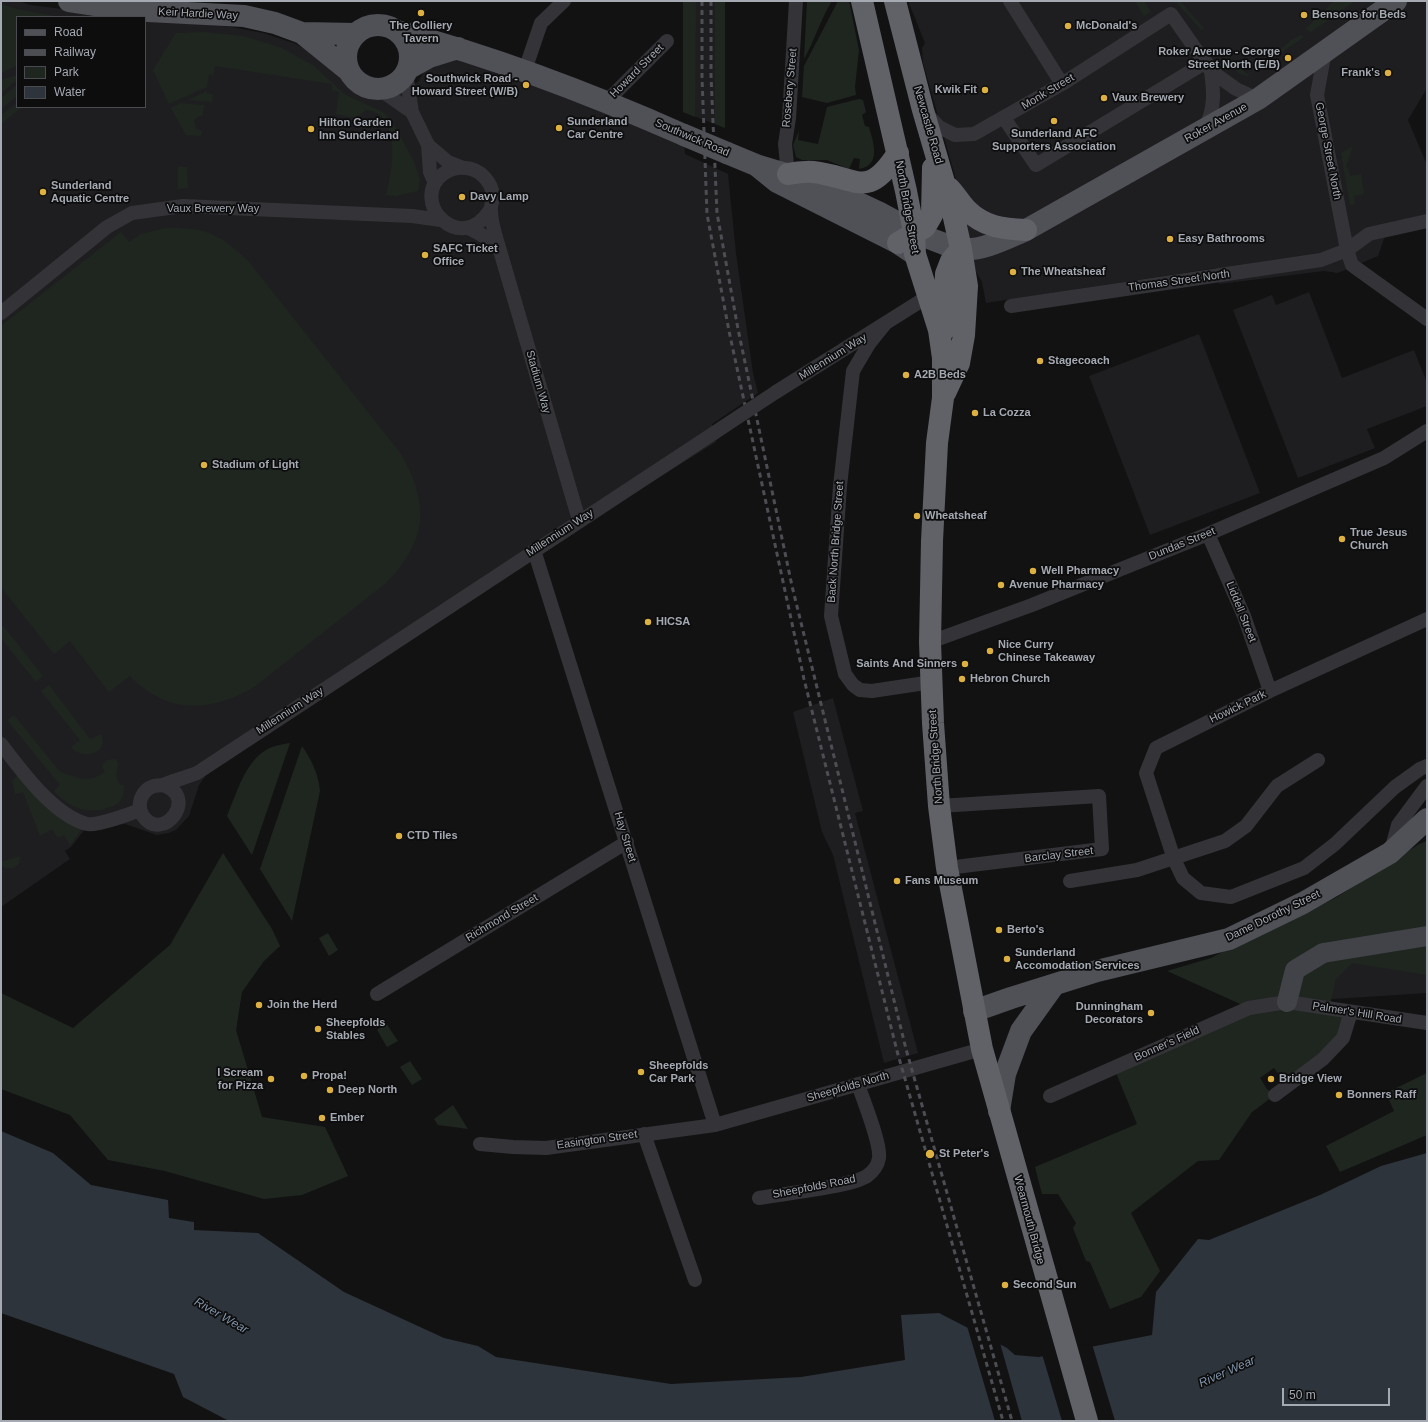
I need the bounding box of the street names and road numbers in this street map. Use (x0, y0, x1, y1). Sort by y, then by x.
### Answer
street label: Keir Hardie Way (158, 5, 238, 23)
street label: Howard Street (607, 41, 667, 101)
street label: Rosebery Street (780, 48, 800, 128)
street label: Monk Street (1019, 71, 1077, 113)
street label: Newcastle Road (911, 85, 945, 165)
street label: Roker Avenue (1182, 100, 1250, 146)
street label: George Street North (1312, 101, 1344, 201)
street label: Southwick Road (653, 116, 731, 160)
street label: North Bridge Street (892, 159, 922, 255)
street label: Vaux Brewery Way (167, 202, 259, 216)
street label: Thomas Street North (1128, 267, 1230, 295)
street label: Millennium Way (797, 331, 869, 383)
street label: Stadium Way (523, 349, 553, 415)
street label: Back North Bridge Street (825, 481, 847, 603)
street label: Millennium Way (524, 506, 596, 560)
street label: Dundas Street (1147, 525, 1217, 563)
street label: Liddell Street (1223, 580, 1259, 644)
street label: Millennium Way (254, 684, 326, 738)
street label: Howick Park (1208, 688, 1268, 726)
street label: North Bridge Street (926, 710, 946, 804)
street label: Hay Street (611, 810, 639, 864)
street label: Barclay Street (1024, 844, 1094, 866)
street label: Dame Dorothy Street (1224, 887, 1322, 945)
street label: Richmond Street (463, 891, 541, 945)
street label: Palmer's Hill Road (1311, 999, 1403, 1027)
street label: Bonner's Field (1132, 1024, 1202, 1064)
street label: Sheepfolds North (805, 1069, 891, 1105)
street label: Easington Street (556, 1128, 638, 1152)
street label: Sheepfolds Road (771, 1172, 857, 1202)
street label: Wearmouth Bridge (1011, 1174, 1047, 1266)

